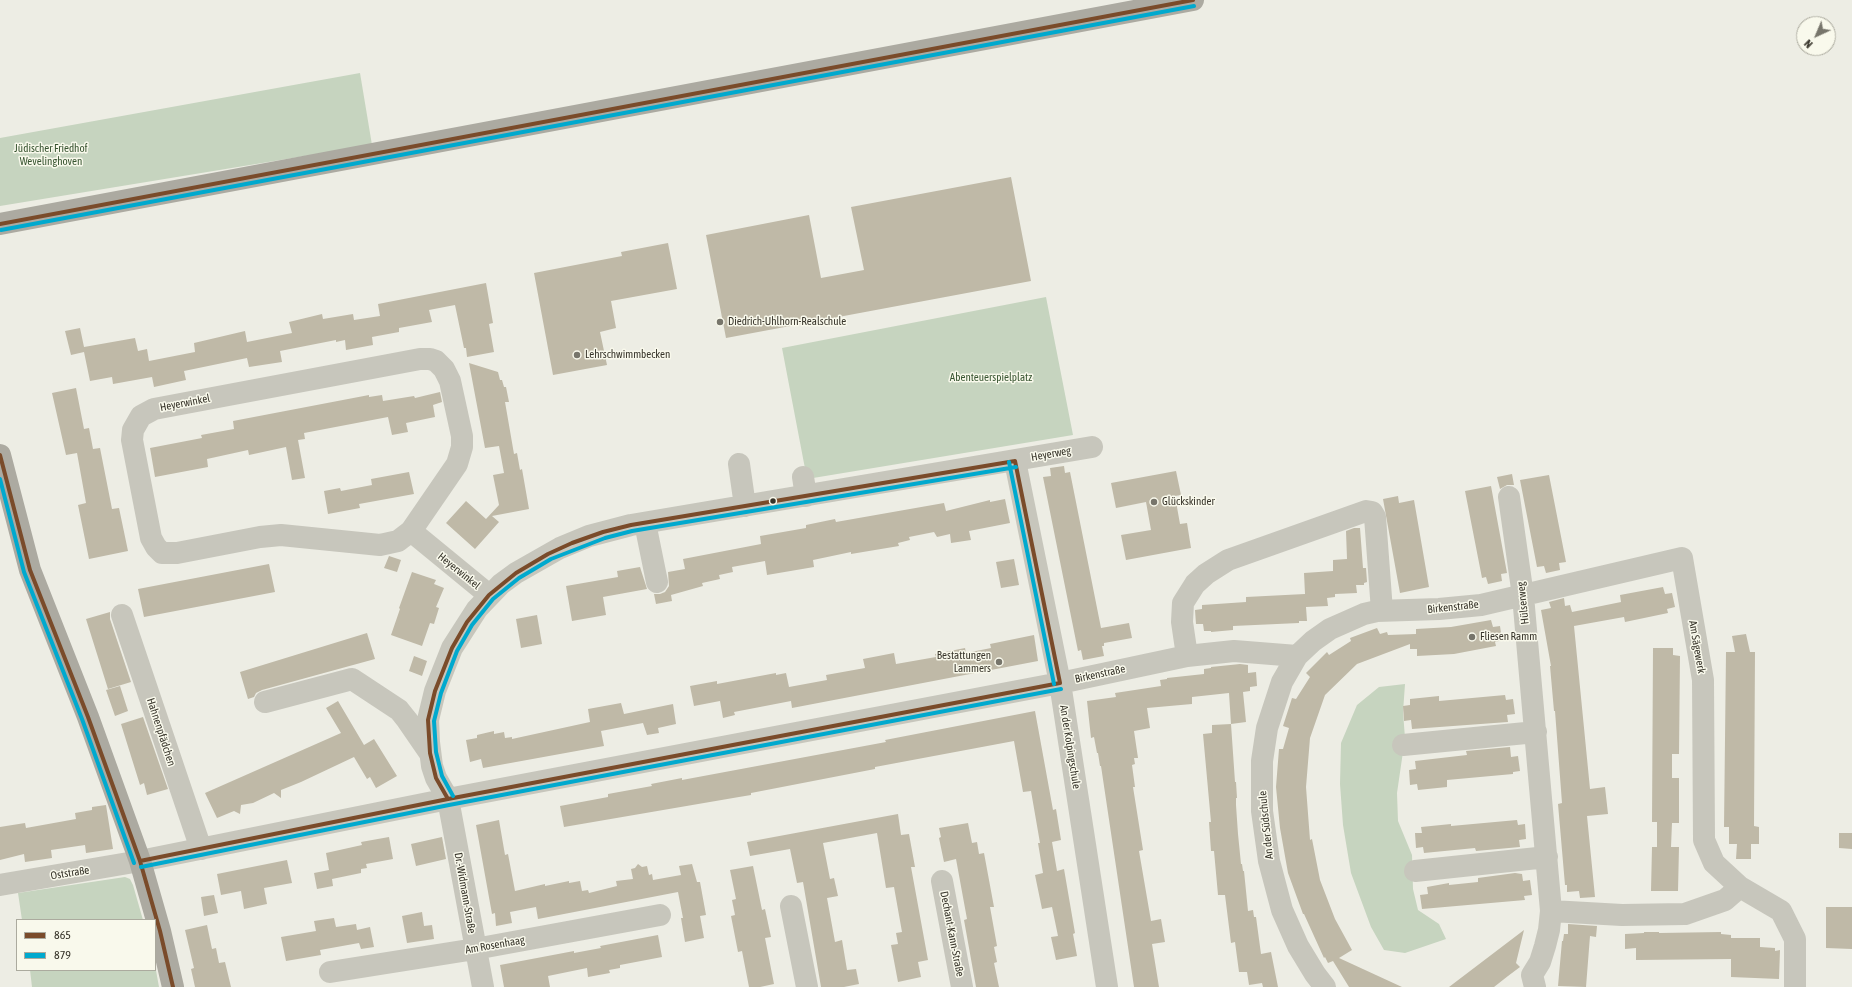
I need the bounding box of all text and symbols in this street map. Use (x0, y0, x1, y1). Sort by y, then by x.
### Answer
north arrow (1796, 16, 1836, 56)
text: N (1802, 37, 1815, 50)
park label: Jüdischer Friedhof Wevelinghoven (14, 142, 88, 168)
place label: Diedrich-Uhlhorn-Realschule (728, 315, 846, 329)
marker: Diedrich-Uhlhorn-Realschule (715, 317, 725, 327)
place label: Lehrschwimmbecken (585, 348, 670, 362)
marker: Lehrschwimmbecken (572, 350, 582, 360)
park label: Abenteuerspielplatz (950, 371, 1032, 385)
street label: Heyerwinkel (159, 392, 211, 414)
street label: Heyerweg (1030, 444, 1072, 464)
place label: Glückskinder (1162, 495, 1215, 509)
unlabelled marker (768, 496, 778, 506)
marker: Glückskinder (1149, 497, 1159, 507)
street label: Heyerwinkel (435, 550, 483, 592)
street label: Hülserweg (1514, 581, 1532, 625)
street label: Birkenstraße (1427, 598, 1479, 616)
street label: Am Sägewerk (1686, 620, 1708, 674)
place label: Fliesen Ramm (1480, 630, 1537, 644)
marker: Fliesen Ramm (1467, 632, 1477, 642)
place label: Bestattungen Lammers (937, 649, 991, 675)
marker: Bestattungen Lammers (994, 657, 1004, 667)
street label: Birkenstraße (1074, 662, 1126, 686)
street label: Hahnenpfädchen (144, 696, 178, 768)
street label: An der Kolpingschule (1057, 704, 1083, 790)
street label: An der Südschule (1256, 790, 1276, 860)
street label: Dr.-Widmann-Straße (451, 852, 479, 934)
street label: Oststraße (50, 863, 90, 883)
street label: Dechant-Kann-Straße (937, 890, 967, 978)
legend (16, 919, 156, 971)
text: 865 (54, 928, 71, 942)
street label: Am Rosenhaag (464, 933, 526, 957)
text: 879 (54, 948, 71, 962)

